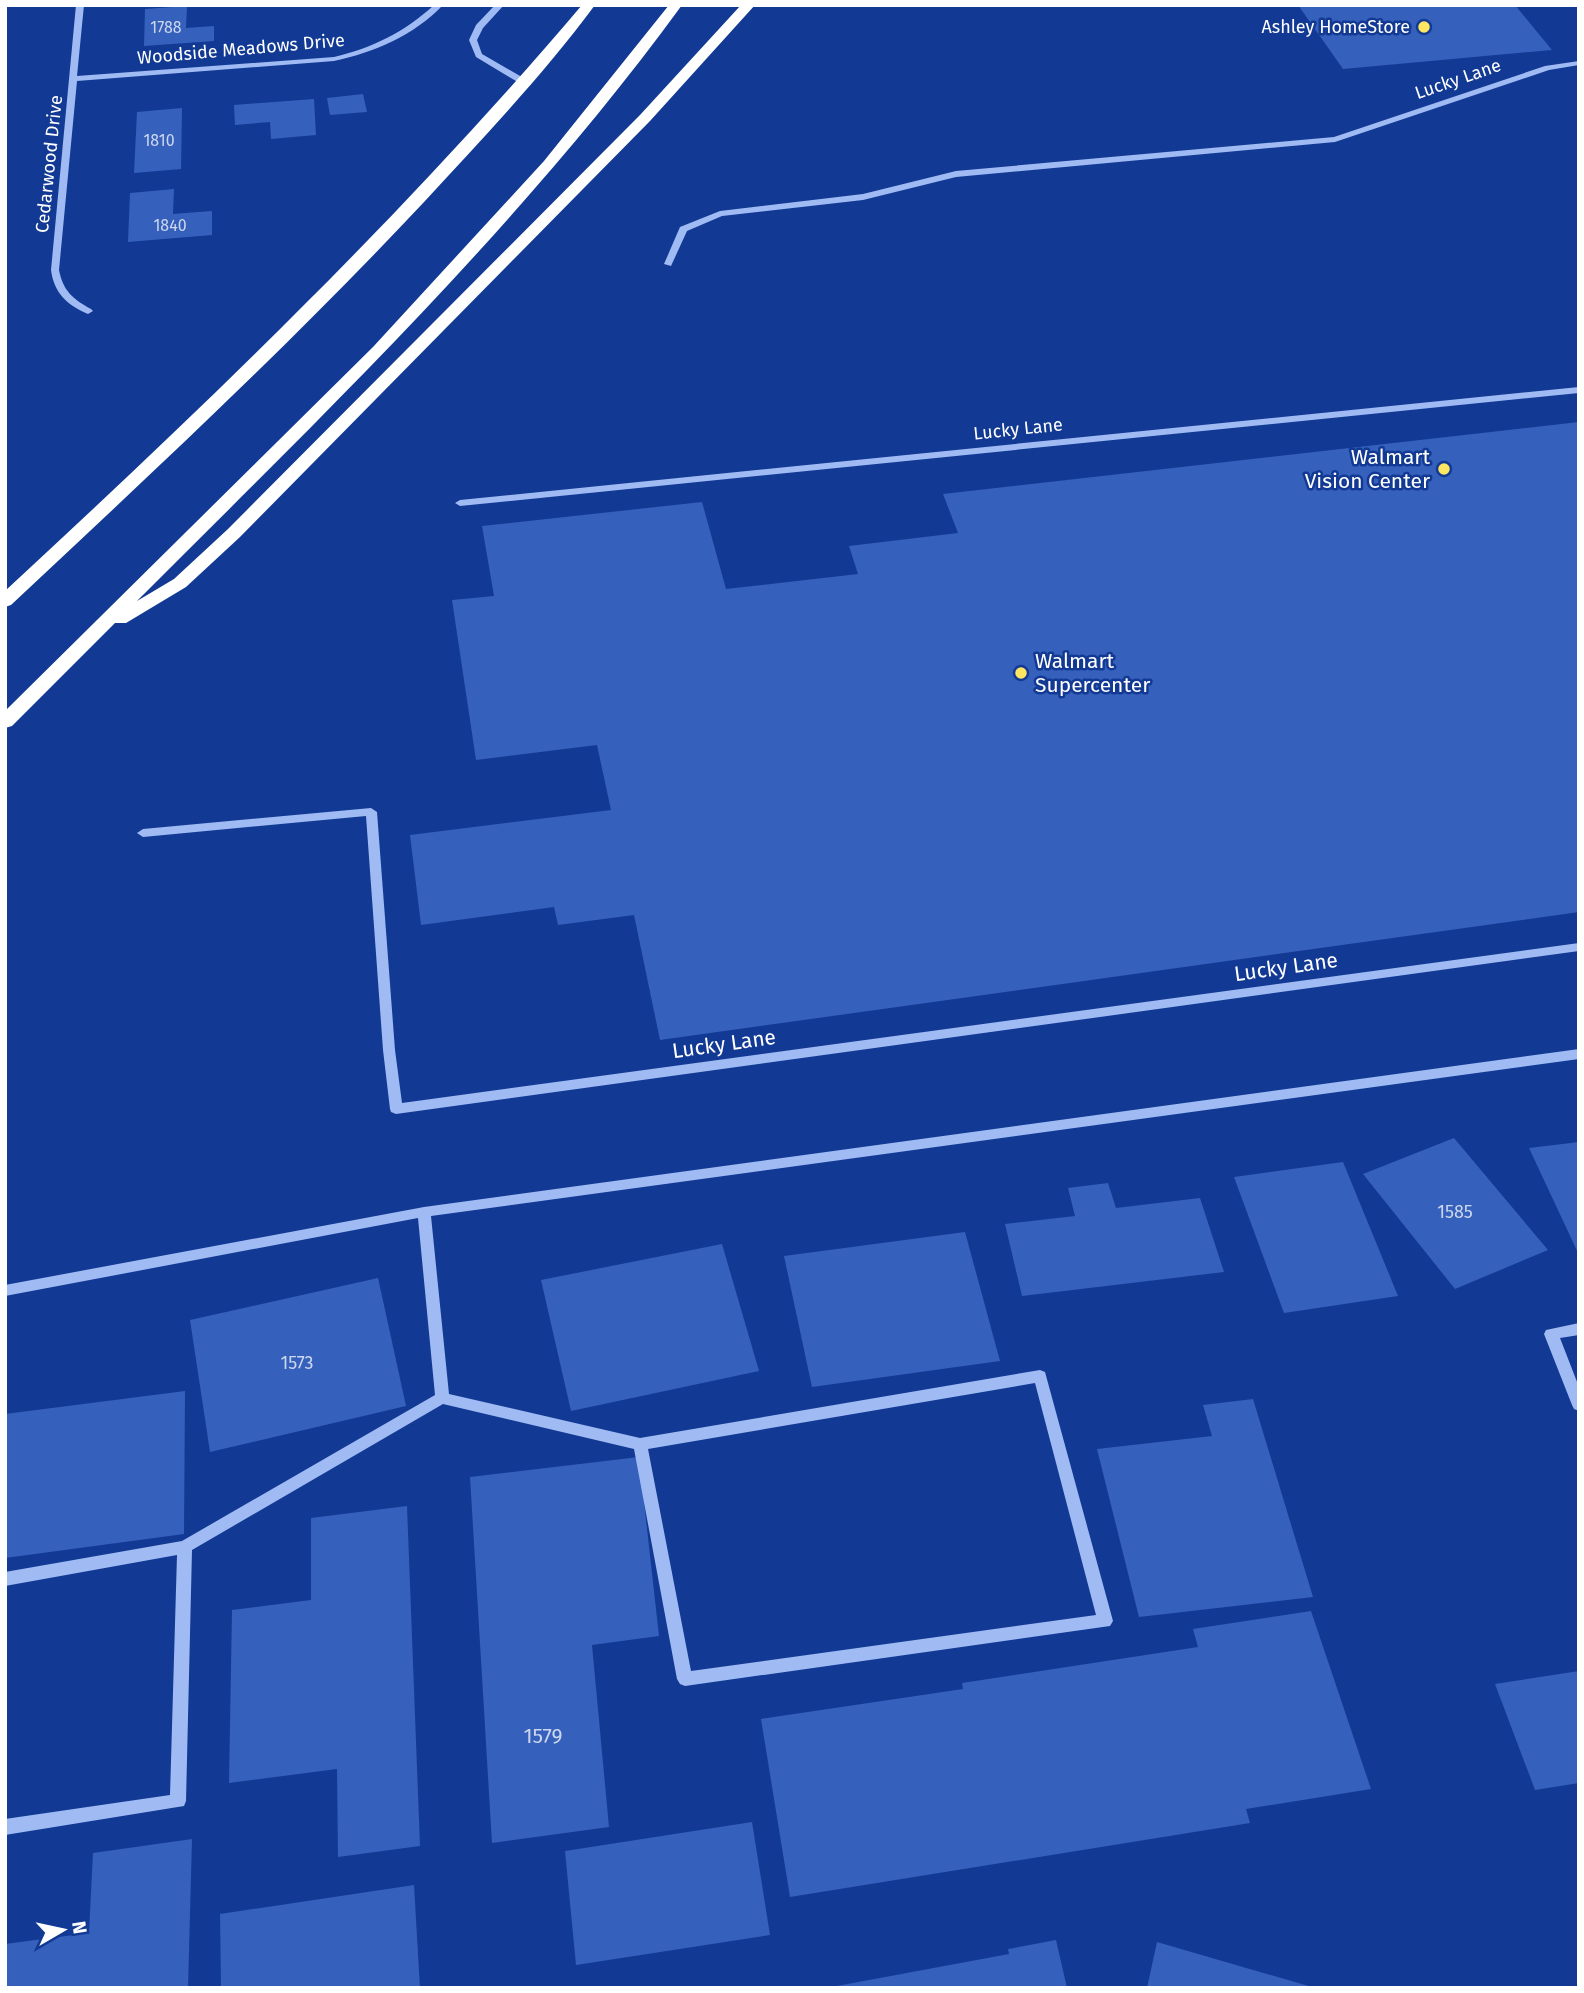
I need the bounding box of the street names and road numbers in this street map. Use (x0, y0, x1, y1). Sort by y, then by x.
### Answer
street label: Woodside Meadows Drive (136, 29, 346, 69)
street label: Lucky Lane (1412, 54, 1504, 104)
street label: Cedarwood Drive (31, 94, 67, 234)
street label: Lucky Lane (972, 413, 1064, 445)
street label: Lucky Lane (1232, 947, 1340, 987)
street label: Lucky Lane (670, 1024, 778, 1064)

